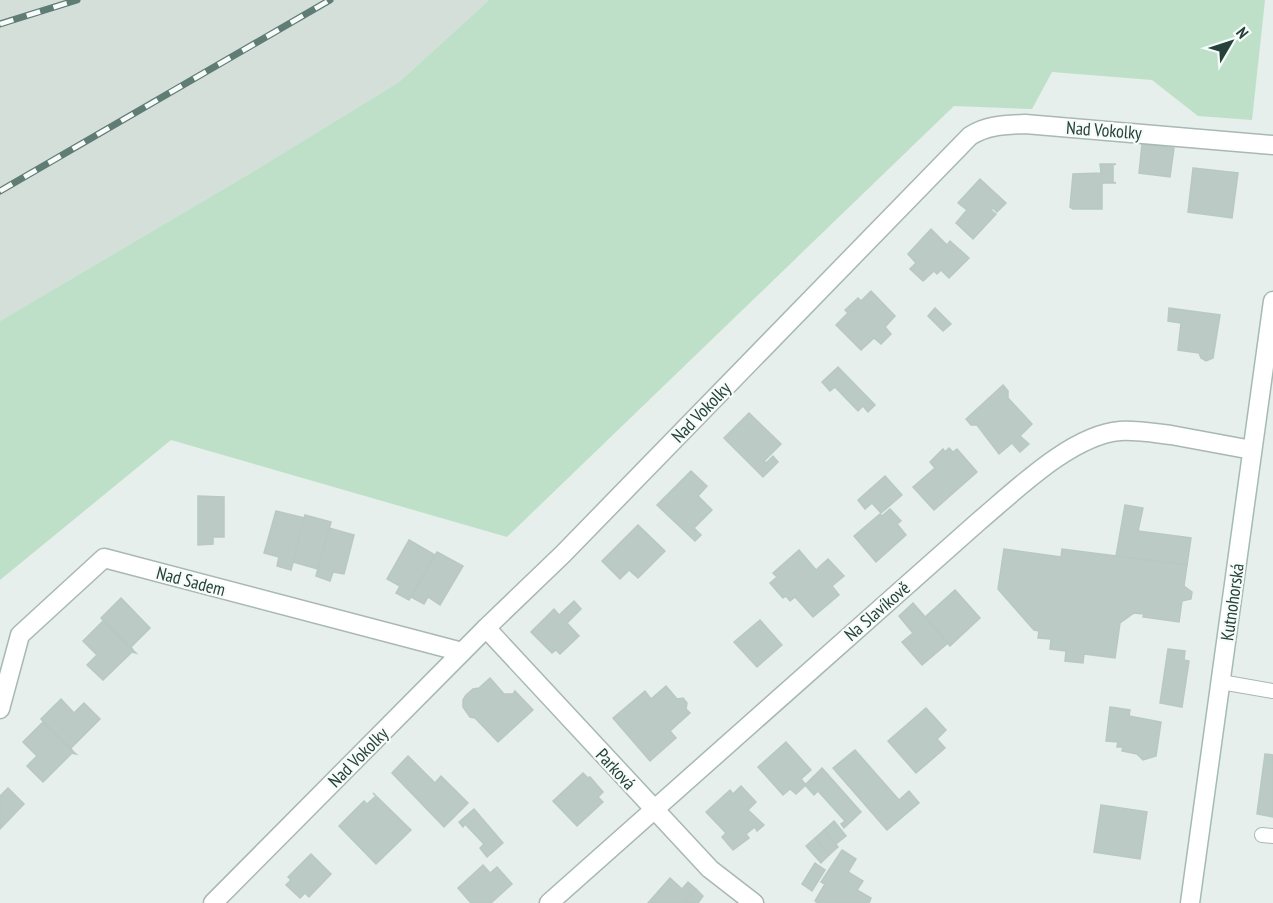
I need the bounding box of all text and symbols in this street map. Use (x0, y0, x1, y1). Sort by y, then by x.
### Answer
north arrow (1201, 12, 1261, 72)
text: N (1232, 23, 1253, 42)
street label: Nad Vokolky (1065, 116, 1143, 144)
street label: Nad Vokolky (666, 377, 736, 447)
street label: Nad Sadem (154, 561, 228, 601)
street label: Kutnohorská (1215, 562, 1249, 642)
street label: Na Slavíkově (839, 576, 915, 646)
street label: Nad Vokolky (323, 722, 393, 792)
street label: Parková (591, 743, 641, 795)

